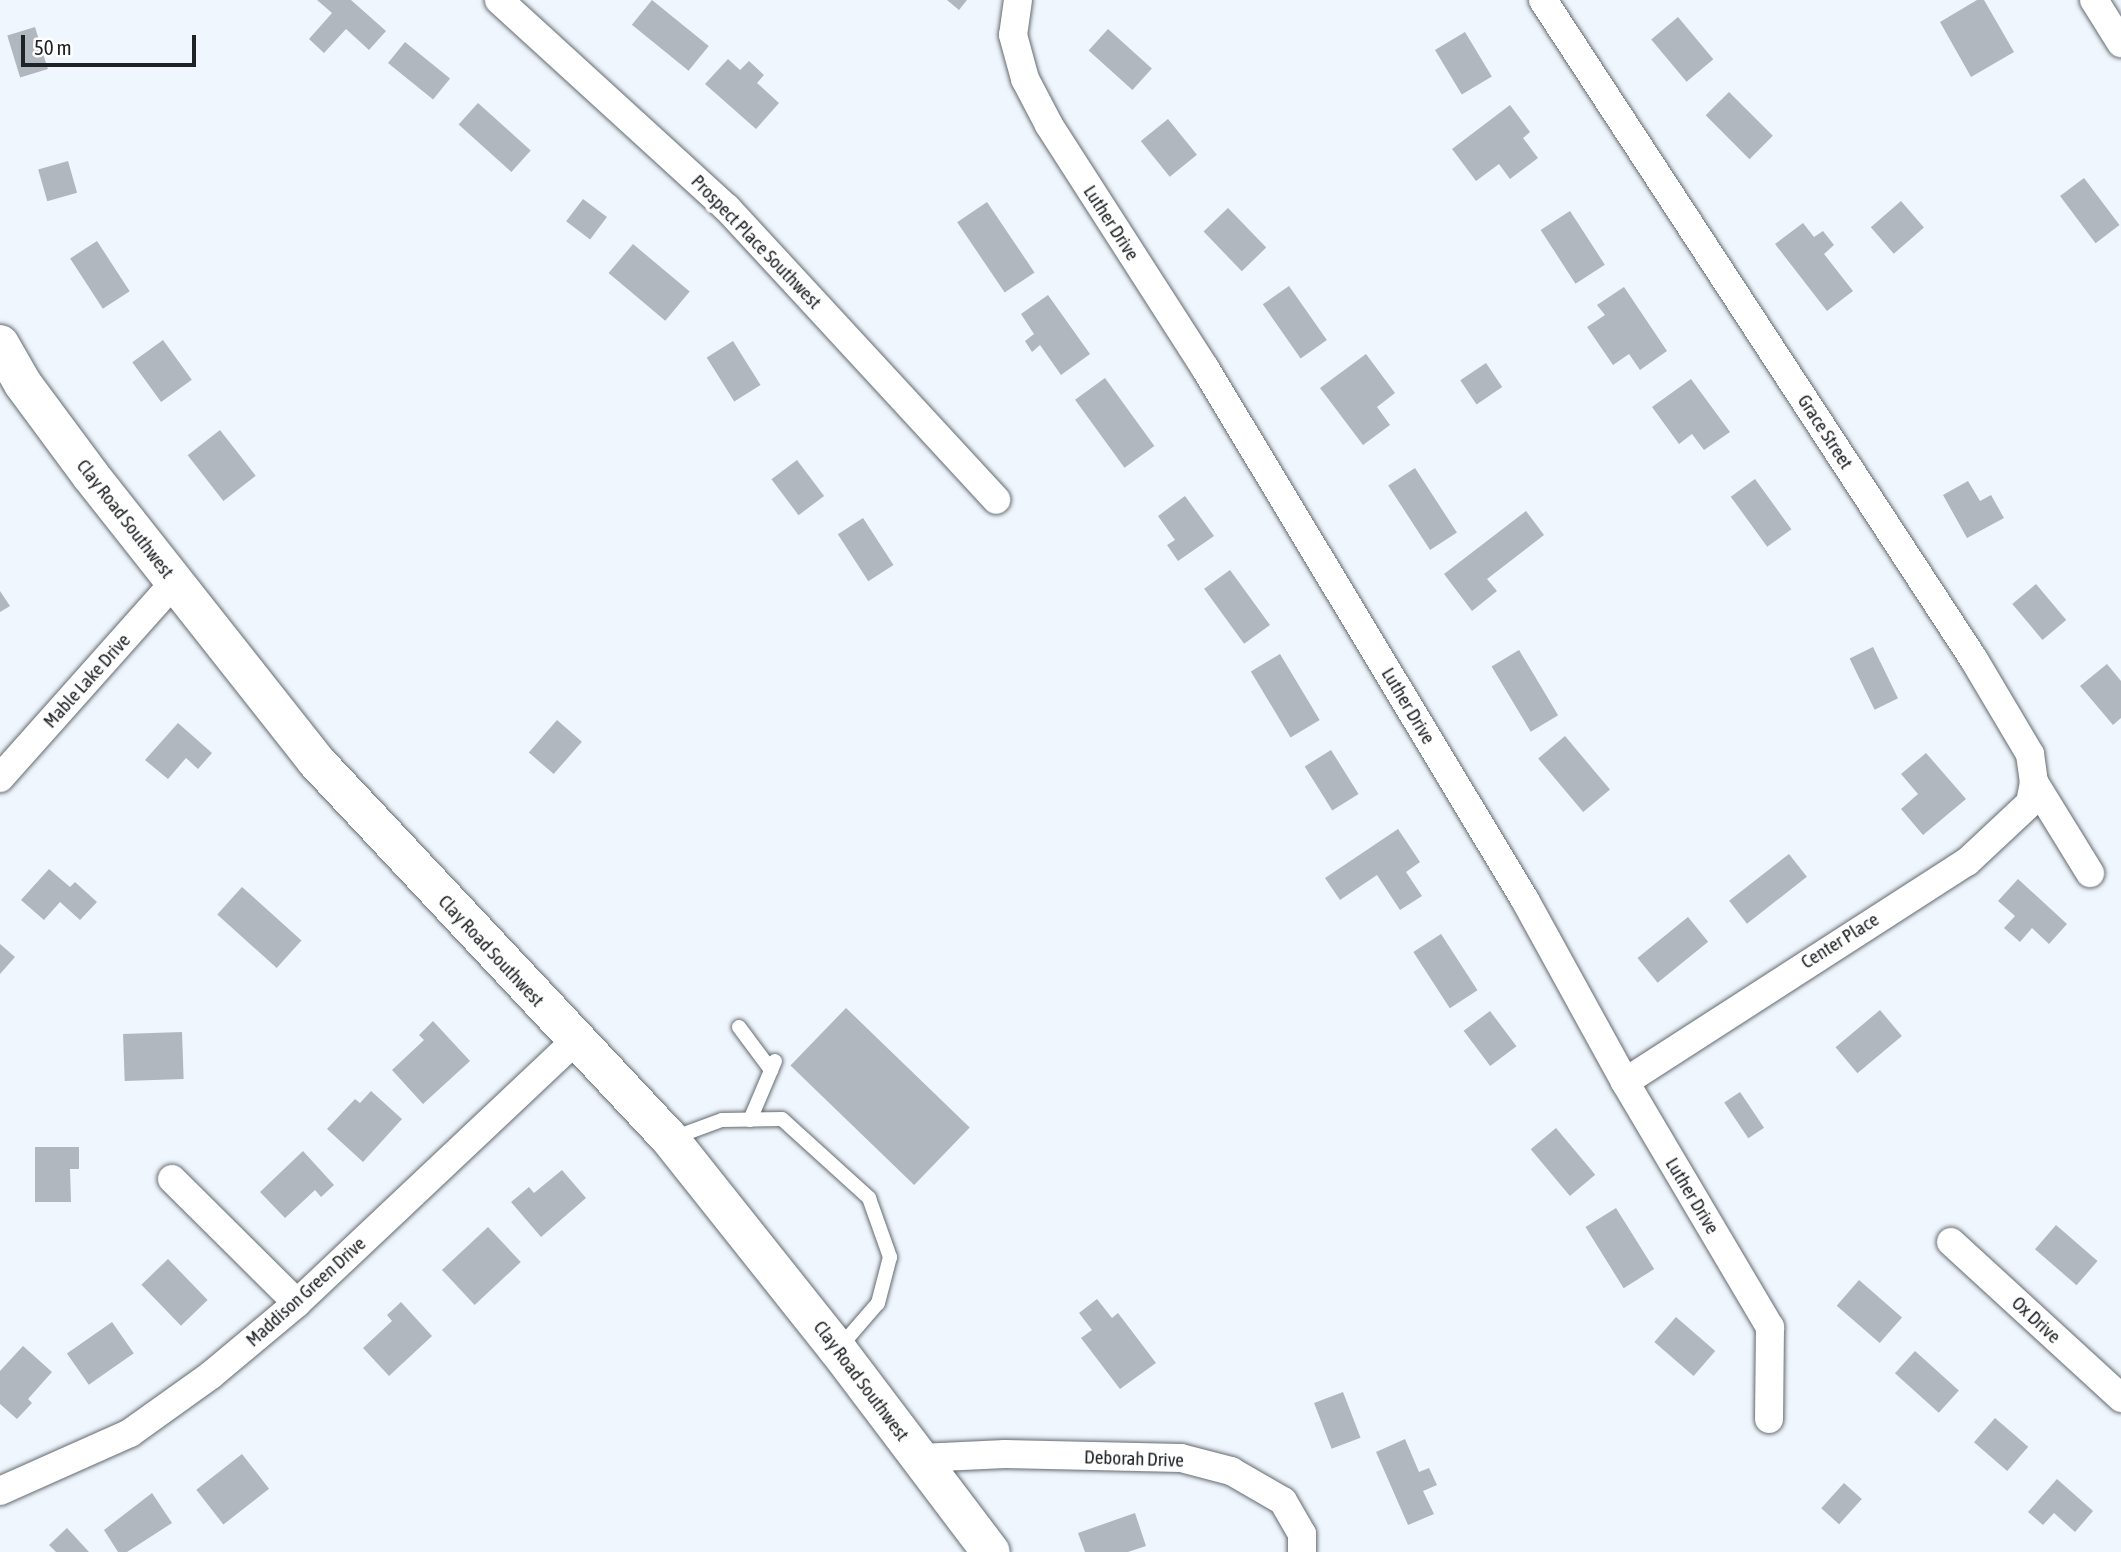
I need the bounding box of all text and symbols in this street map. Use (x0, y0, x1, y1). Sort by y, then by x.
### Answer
scale bar (24, 21, 200, 65)
text: 50 m (34, 35, 72, 59)
street label: Prospect Place Southwest (686, 170, 826, 314)
street label: Luther Drive (1078, 181, 1144, 265)
street label: Grace Street (1793, 391, 1857, 473)
street label: Clay Road Southwest (72, 455, 178, 583)
street label: Mable Lake Drive (39, 629, 135, 733)
street label: Luther Drive (1376, 664, 1440, 748)
street label: Clay Road Southwest (433, 890, 549, 1012)
street label: Center Place (1797, 908, 1883, 974)
street label: Luther Drive (1660, 1154, 1724, 1238)
street label: Maddison Green Drive (242, 1232, 370, 1352)
street label: Ox Drive (2007, 1292, 2065, 1348)
street label: Clay Road Southwest (808, 1316, 914, 1446)
street label: Deborah Drive (1084, 1446, 1184, 1472)

